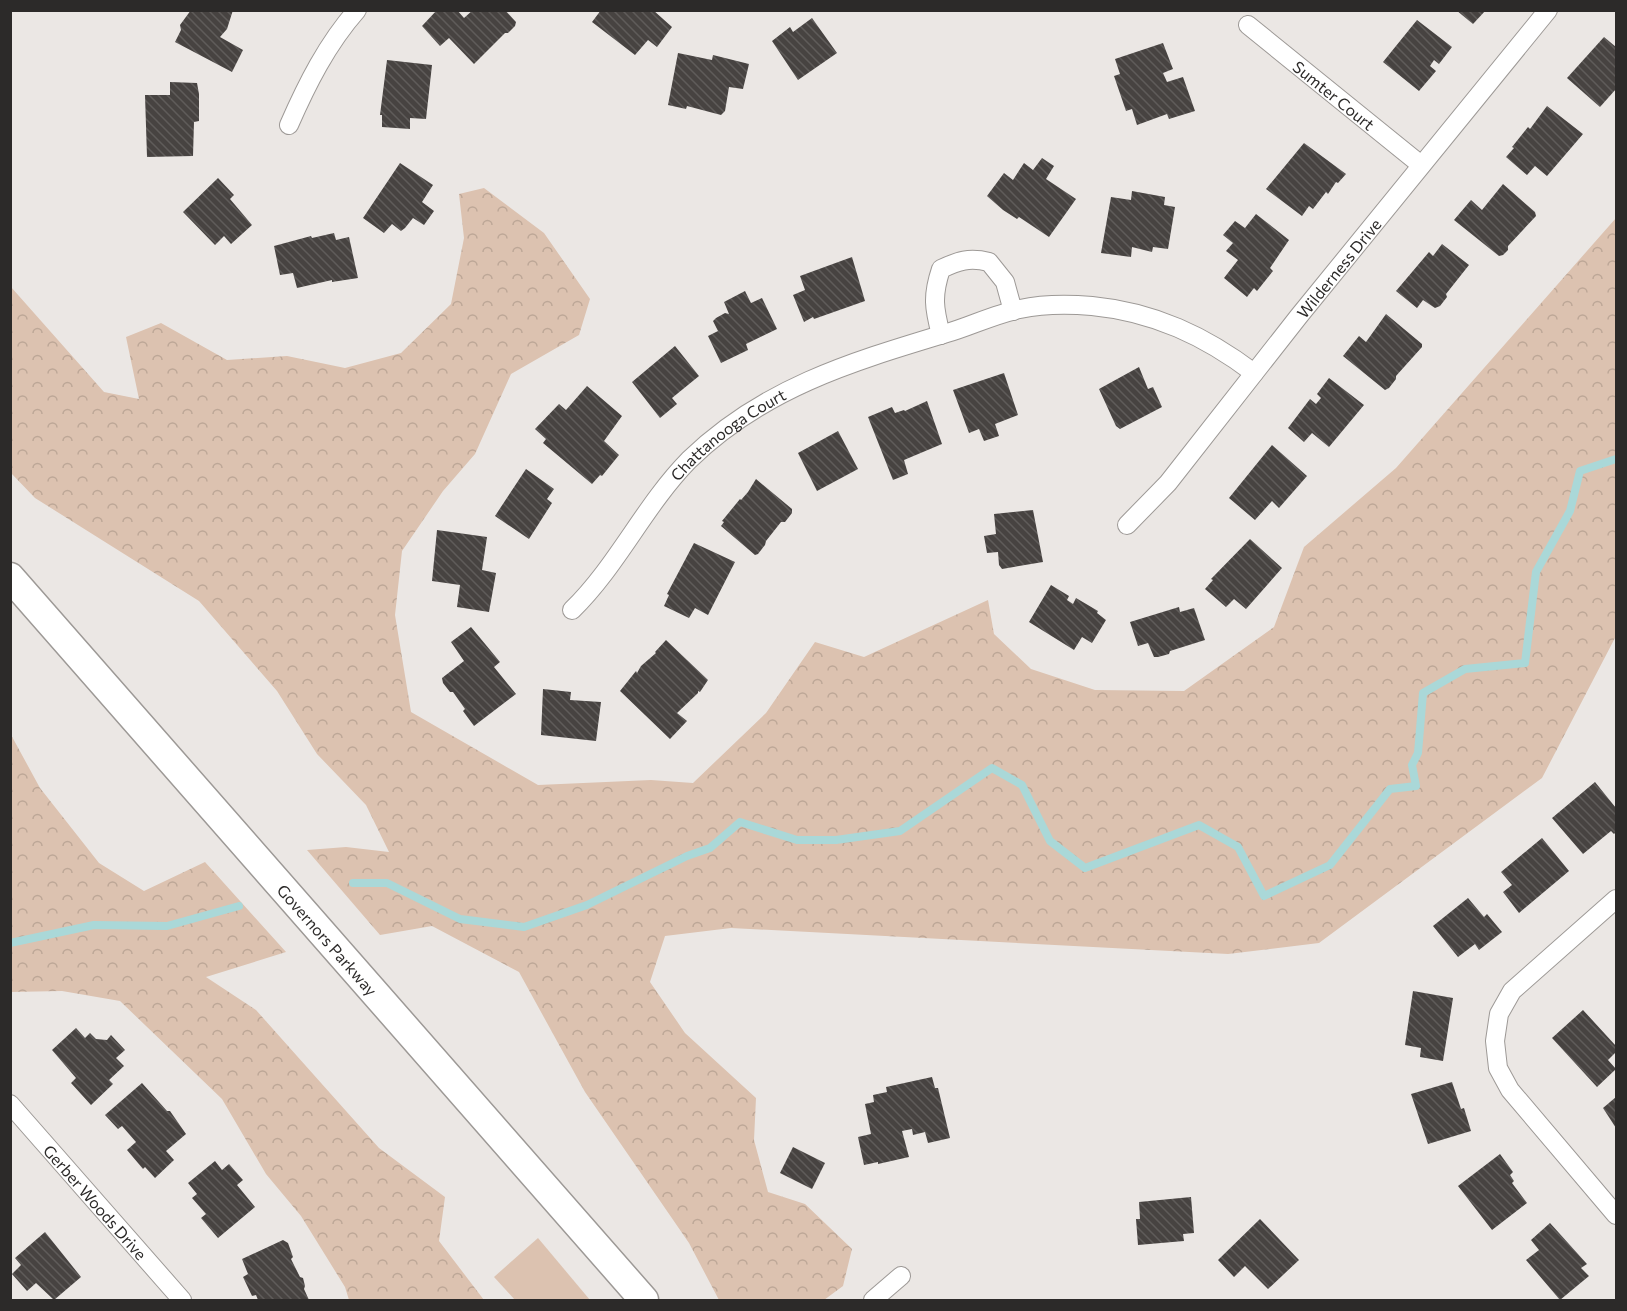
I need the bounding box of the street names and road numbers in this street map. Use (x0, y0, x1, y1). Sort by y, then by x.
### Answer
street label: Sumter Court (1290, 56, 1379, 134)
street label: Wilderness Drive (1292, 214, 1384, 321)
street label: Chattanooga Court (666, 384, 789, 484)
street label: Governors Parkway (274, 880, 382, 999)
street label: Gerber Woods Drive (40, 1140, 151, 1263)

